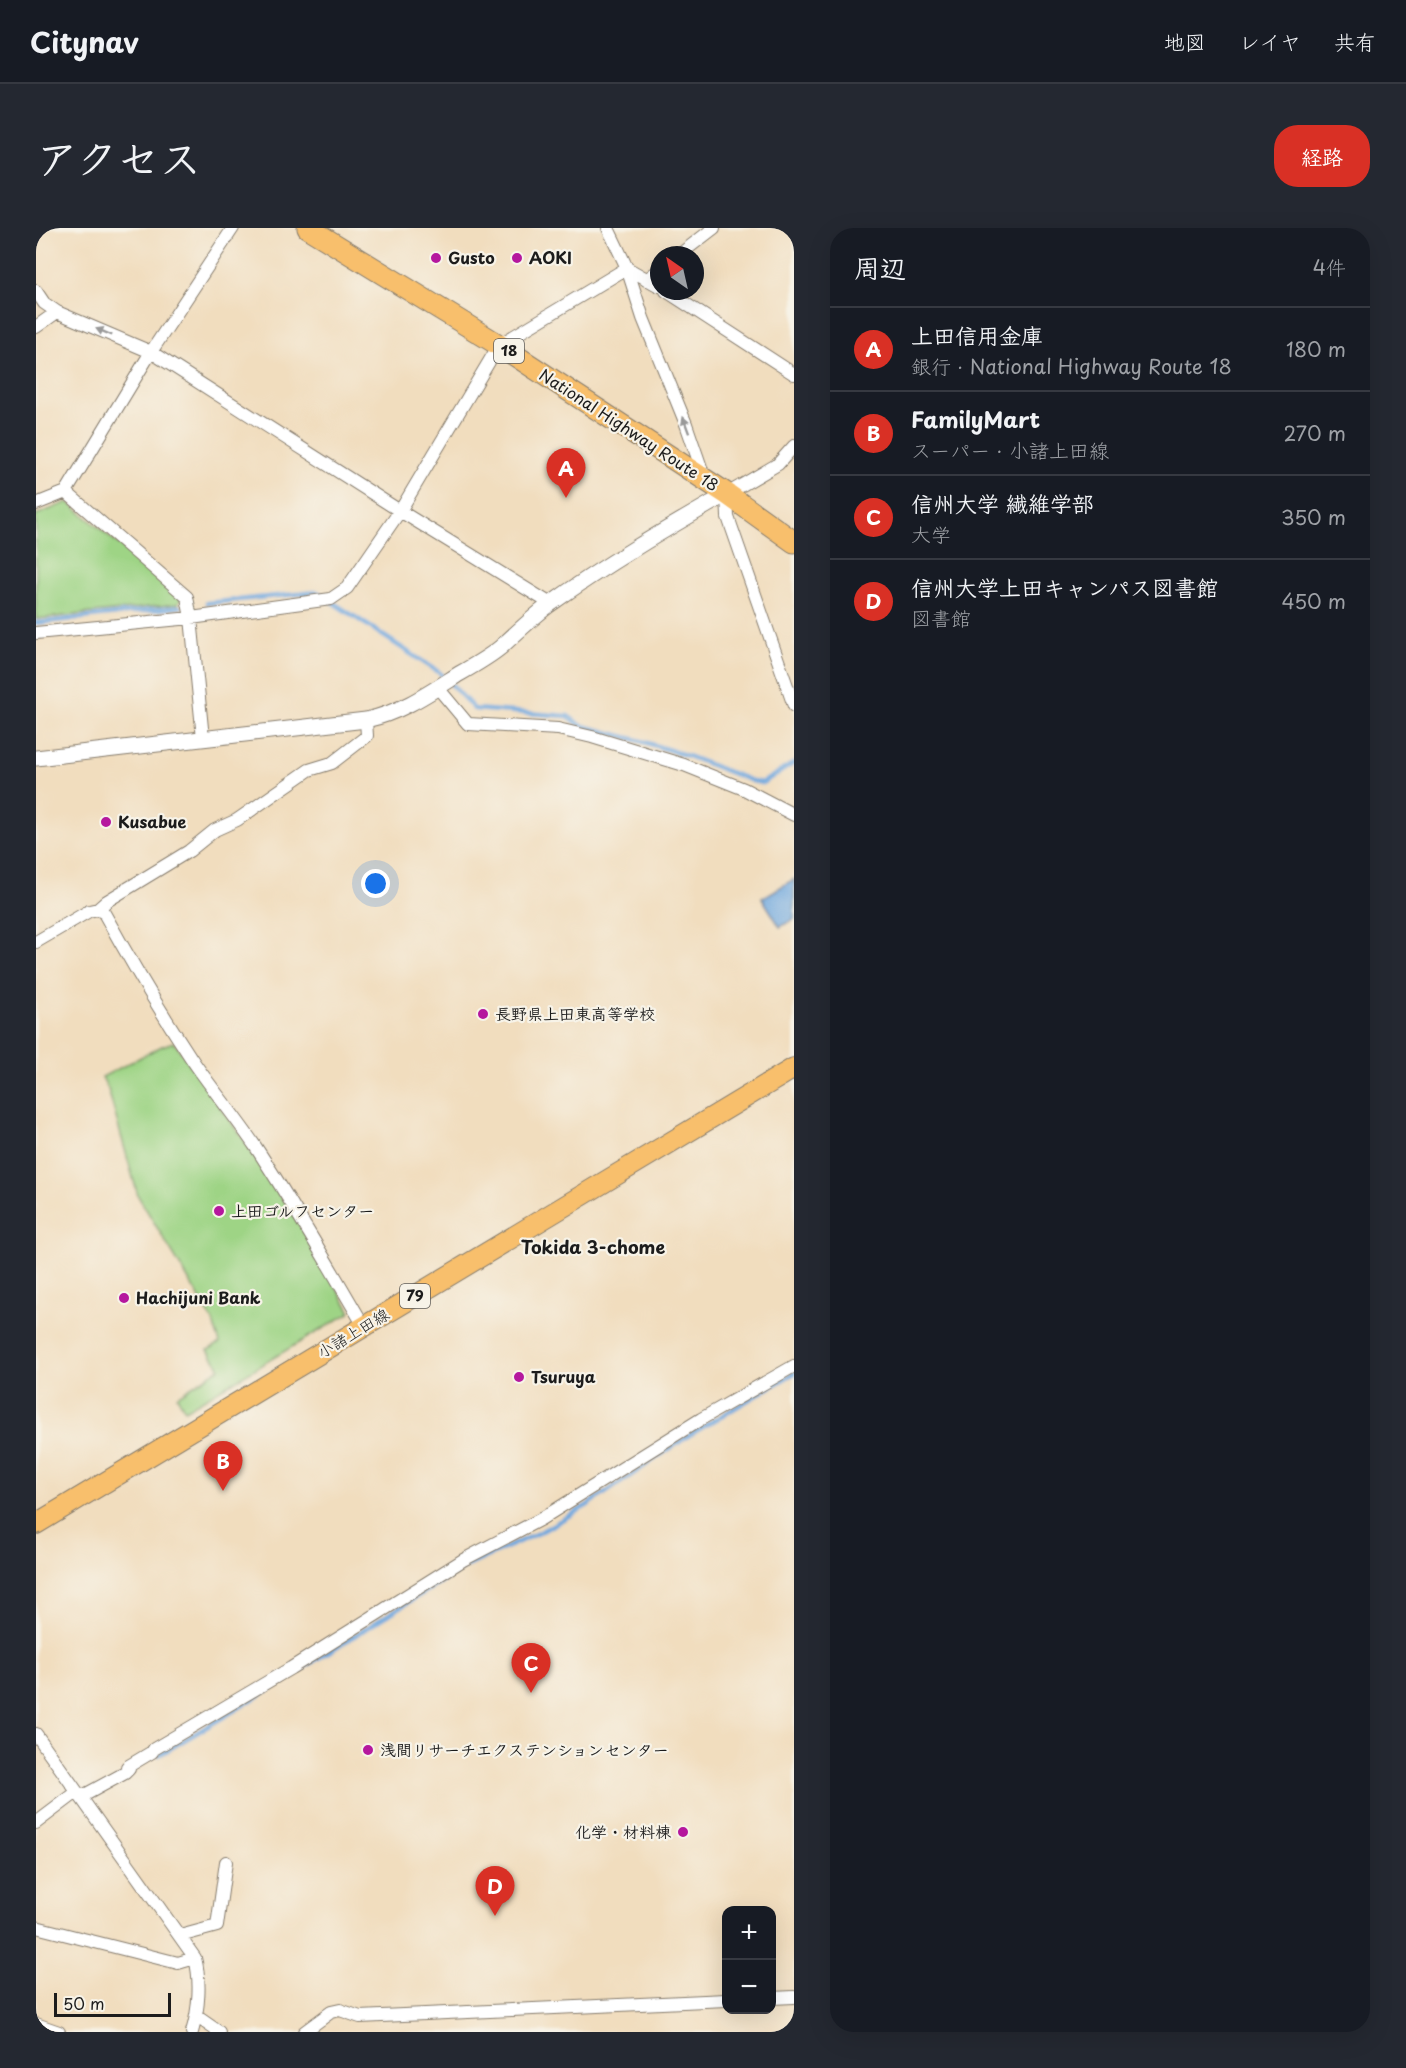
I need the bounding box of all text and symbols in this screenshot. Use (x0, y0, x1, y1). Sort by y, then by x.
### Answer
text: Citynav (30, 20, 139, 63)
text: 地図 (1164, 25, 1206, 57)
text: レイヤ (1239, 25, 1301, 57)
text: 共有 (1334, 25, 1376, 57)
text: アクセス (36, 125, 201, 188)
button: 経路 (1274, 125, 1370, 187)
place label: Gusto (448, 245, 495, 269)
place label: AOKI (529, 245, 572, 269)
north arrow (650, 246, 704, 300)
text: 周辺 (854, 248, 906, 287)
marker: Gusto (429, 251, 443, 265)
marker: AOKI (510, 251, 524, 265)
text: 4件 (1313, 252, 1346, 282)
text: 上田信用金庫 (911, 318, 1043, 351)
one-way arrow (95, 327, 113, 337)
text: A (866, 334, 881, 364)
text: 180 m (1286, 334, 1346, 364)
road number: 18 (494, 339, 524, 363)
text: 銀行 · National Highway Route 18 (911, 351, 1232, 381)
street label: National Highway Route 18 (535, 362, 724, 496)
text: FamilyMart (911, 402, 1040, 435)
one-way arrow (681, 416, 690, 434)
text: B (867, 418, 880, 448)
text: 270 m (1283, 418, 1346, 448)
text: スーパー · 小諸上田線 (911, 435, 1109, 465)
pin: A (546, 448, 586, 498)
text: 信州大学 繊維学部 (911, 486, 1094, 519)
text: C (866, 502, 881, 532)
text: 350 m (1281, 502, 1346, 532)
text: 大学 (911, 519, 951, 549)
text: 信州大学上田キャンパス図書館 (911, 570, 1218, 603)
text: D (866, 586, 881, 616)
text: 450 m (1281, 586, 1346, 616)
text: 図書館 (911, 603, 971, 633)
place label: Kusabue (118, 809, 187, 833)
marker: Kusabue (99, 815, 113, 829)
your location (361, 869, 390, 898)
place label: 長野県上田東高等学校 (495, 1001, 655, 1025)
marker: 長野県上田東高等学校 (476, 1007, 490, 1021)
place label: 上田ゴルフセンター (231, 1198, 374, 1222)
marker: 上田ゴルフセンター (212, 1204, 226, 1218)
district label: Tokida 3-chome (521, 1233, 665, 1260)
road number: 79 (400, 1284, 430, 1308)
place label: Hachijuni Bank (136, 1285, 261, 1309)
marker: Hachijuni Bank (117, 1291, 131, 1305)
street label: 小諸上田線 (312, 1301, 393, 1363)
place label: Tsuruya (531, 1364, 596, 1388)
marker: Tsuruya (512, 1370, 526, 1384)
pin: B (204, 1442, 243, 1491)
pin: C (512, 1644, 550, 1693)
place label: 浅間リサーチエクステンションセンター (380, 1737, 669, 1761)
marker: 浅間リサーチエクステンションセンター (361, 1743, 375, 1757)
place label: 化学・材料棟 (575, 1819, 672, 1843)
marker: 化学・材料棟 (676, 1825, 690, 1839)
pin: D (476, 1866, 514, 1916)
map controls (722, 1906, 776, 2014)
button: + (722, 1906, 776, 1960)
button: − (722, 1960, 776, 2014)
scale bar (54, 1990, 171, 2018)
text: 50 m (63, 1991, 104, 2015)

